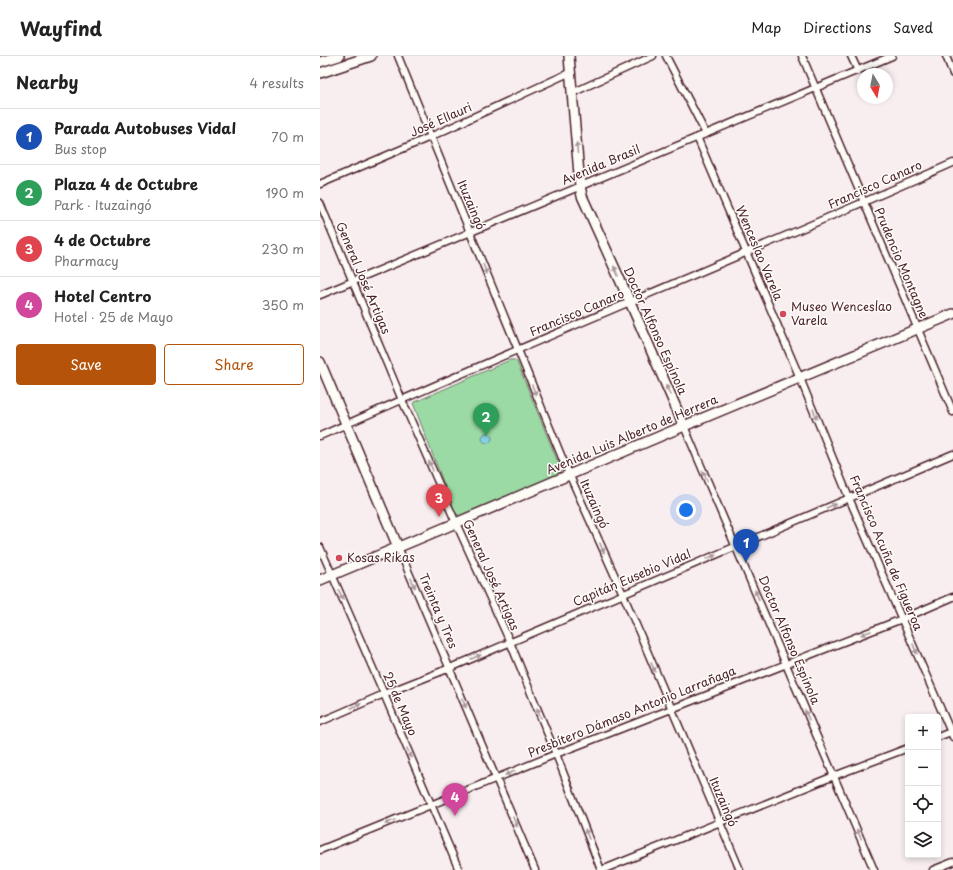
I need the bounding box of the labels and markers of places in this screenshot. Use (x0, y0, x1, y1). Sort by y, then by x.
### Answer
place label: Museo Wenceslao Varela (791, 297, 892, 329)
marker: Museo Wenceslao Varela (778, 309, 788, 319)
pin: 2 (473, 403, 499, 436)
pin: 3 (426, 484, 452, 517)
pin: 1 (733, 529, 759, 562)
place label: Kosas Rikas (347, 548, 415, 566)
marker: Kosas Rikas (334, 553, 344, 563)
pin: 4 (442, 783, 468, 816)

